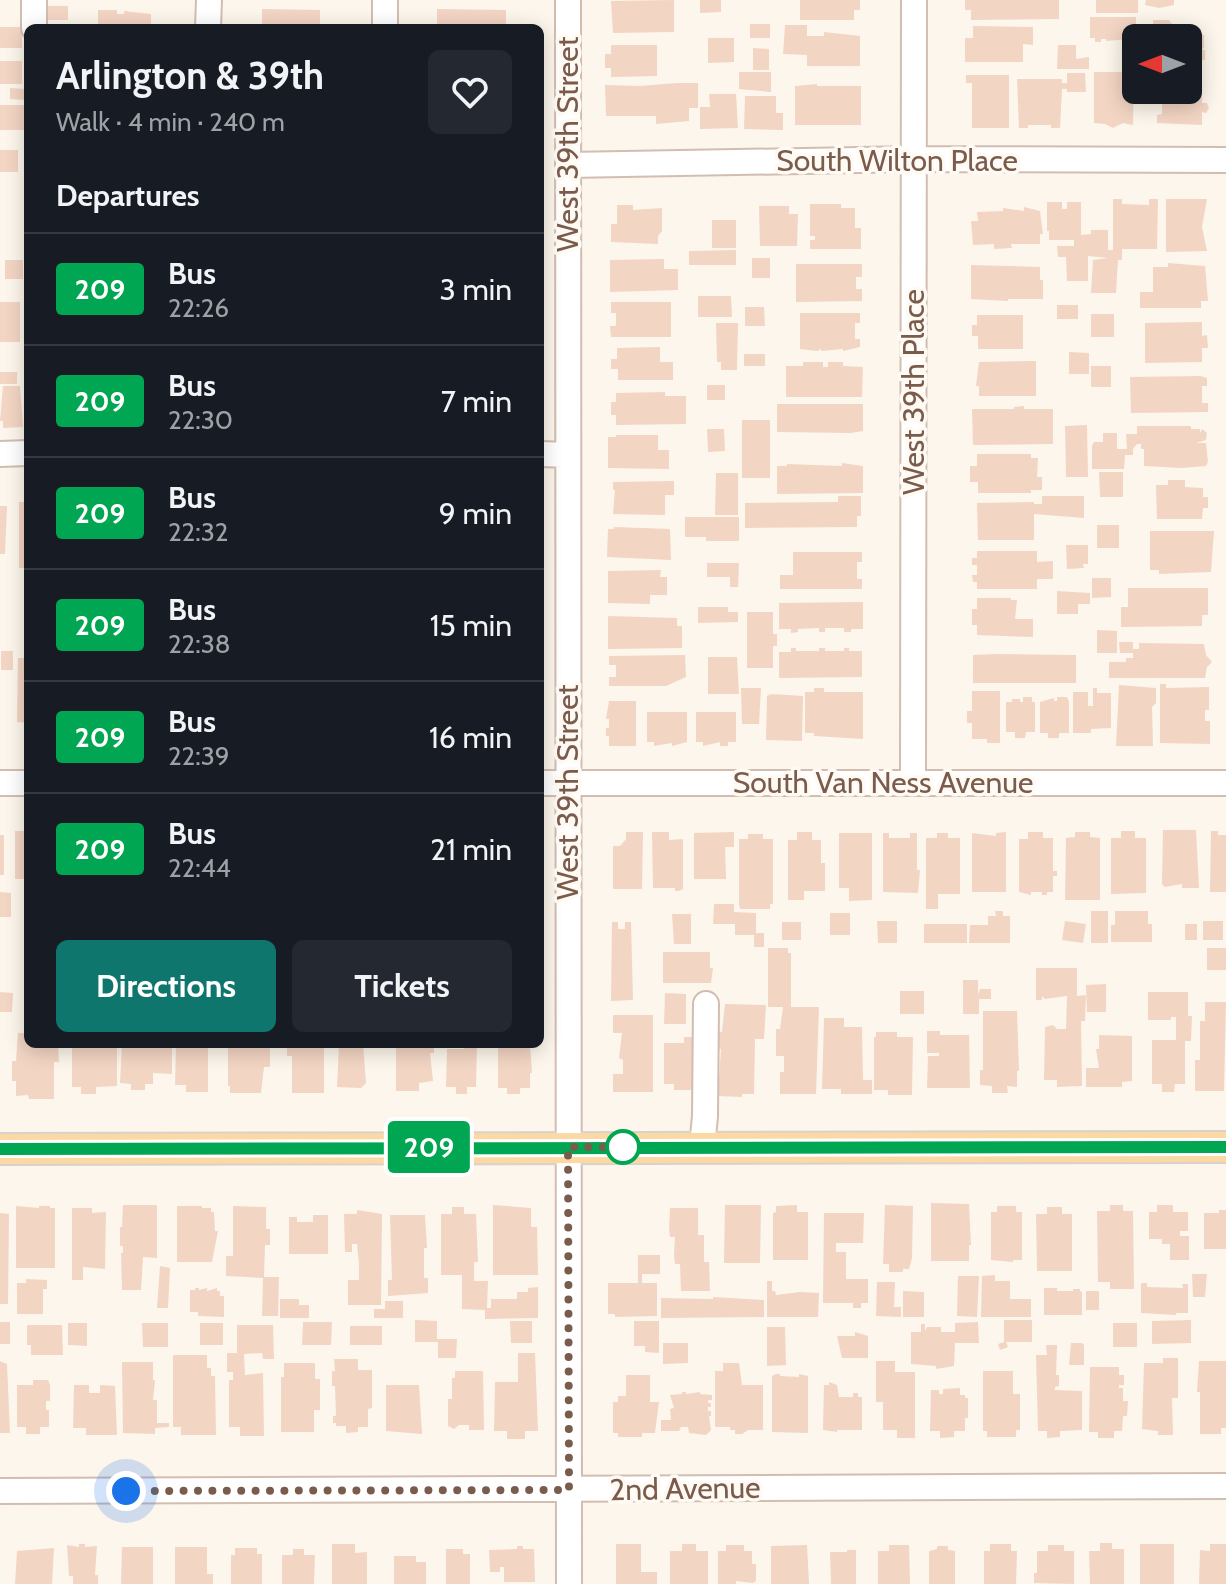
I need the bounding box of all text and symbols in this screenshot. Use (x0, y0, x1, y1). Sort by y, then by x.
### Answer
north arrow (1122, 24, 1202, 104)
map controls (1122, 24, 1202, 104)
street label: West 39th Street (549, 36, 586, 252)
button: heart (428, 50, 512, 134)
text: Arlington & 39th (56, 52, 324, 99)
text: Walk · 4 min · 240 m (56, 106, 285, 138)
street label: South Wilton Place (776, 142, 1018, 179)
text: Departures (56, 177, 200, 214)
text: Bus (168, 255, 216, 292)
text: 3 min (440, 271, 512, 308)
text: 209 (75, 272, 125, 306)
street label: West 39th Place (895, 289, 932, 495)
text: 22:26 (168, 292, 229, 324)
text: Bus (168, 367, 216, 404)
text: 7 min (441, 383, 512, 420)
text: 209 (75, 384, 125, 418)
text: 22:30 (168, 404, 233, 436)
text: Bus (168, 479, 216, 516)
text: 9 min (439, 495, 512, 532)
text: 209 (75, 496, 125, 530)
text: 22:32 (168, 516, 228, 548)
text: Bus (168, 591, 216, 628)
text: 15 min (430, 607, 512, 644)
text: 209 (75, 608, 125, 642)
text: 22:38 (168, 628, 230, 660)
street label: West 39th Street (549, 684, 586, 900)
text: Bus (168, 703, 216, 740)
text: 16 min (429, 719, 512, 756)
text: 209 (75, 720, 125, 754)
text: 22:39 (168, 740, 230, 772)
street label: South Van Ness Avenue (733, 764, 1033, 801)
text: Bus (168, 815, 216, 852)
text: 21 min (430, 831, 512, 868)
text: 209 (75, 832, 125, 866)
text: 22:44 (168, 852, 231, 884)
button: Directions (56, 940, 276, 1032)
button: Tickets (292, 940, 512, 1032)
line badge: 209 (383, 1121, 475, 1173)
text: 209 (404, 1130, 454, 1164)
unlabelled marker (606, 1130, 640, 1164)
street label: 2nd Avenue (609, 1469, 761, 1508)
your location (106, 1471, 146, 1511)

